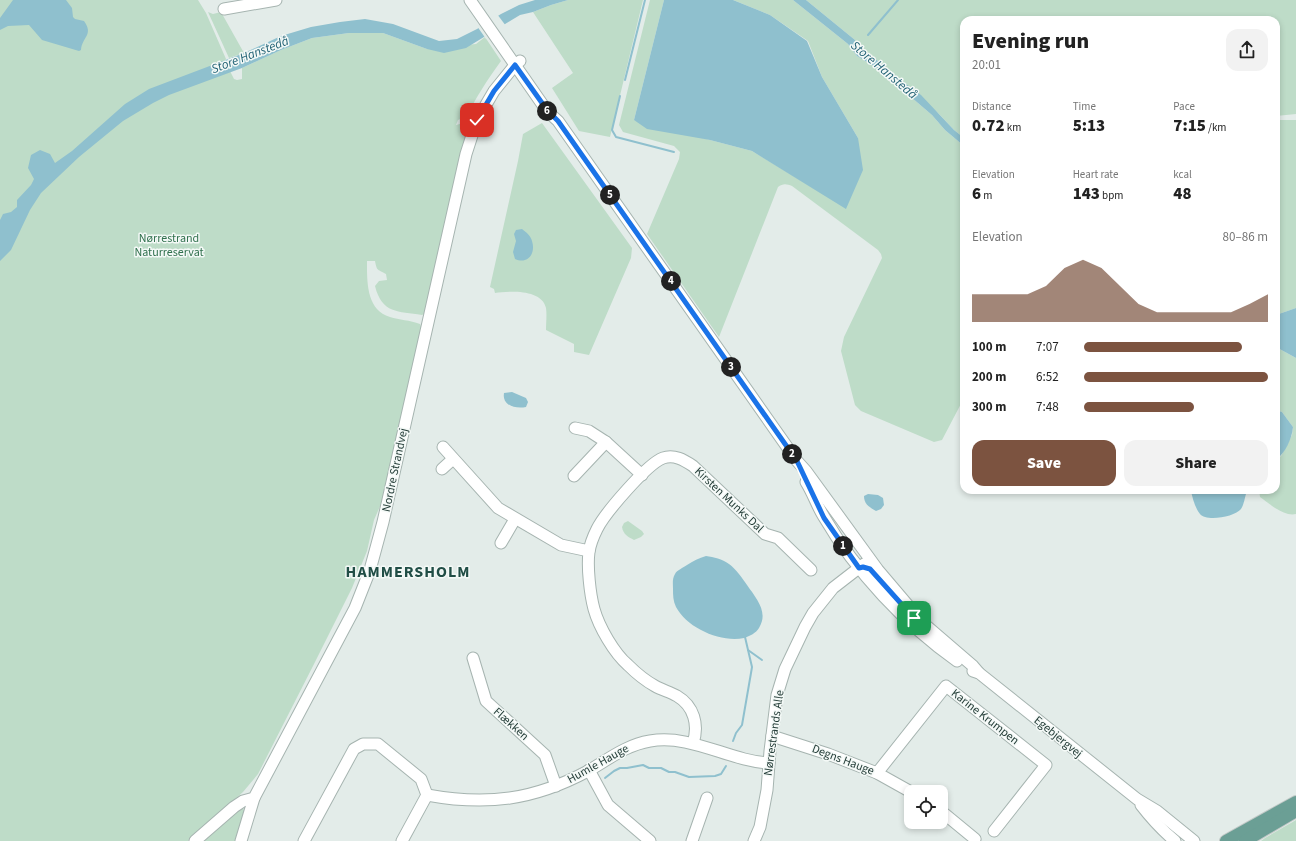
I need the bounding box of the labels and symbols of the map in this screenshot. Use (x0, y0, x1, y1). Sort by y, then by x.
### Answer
water label: Store Hanstedå (209, 32, 291, 78)
water label: Store Hanstedå (847, 37, 921, 103)
pin: 6 (537, 101, 557, 121)
pin (460, 103, 494, 137)
pin: 5 (600, 185, 620, 205)
park label: Nørrestrand Naturreservat (134, 230, 204, 261)
pin: 4 (661, 271, 681, 291)
pin: 3 (721, 357, 741, 377)
street label: Nordre Strandvej (378, 427, 412, 513)
pin: 2 (782, 444, 802, 464)
street label: Kirsten Munks Dal (691, 463, 767, 537)
pin: 1 (833, 536, 853, 556)
district label: HAMMERSHOLM (346, 561, 470, 583)
pin (897, 601, 931, 635)
street label: Karine Krumpen (948, 685, 1022, 749)
street label: Nørrestrands Alle (760, 689, 788, 777)
street label: Flækken (490, 703, 532, 745)
street label: Egebjergvej (1030, 712, 1086, 762)
street label: Humle Hauge (564, 740, 632, 788)
street label: Degns Hauge (809, 740, 877, 780)

